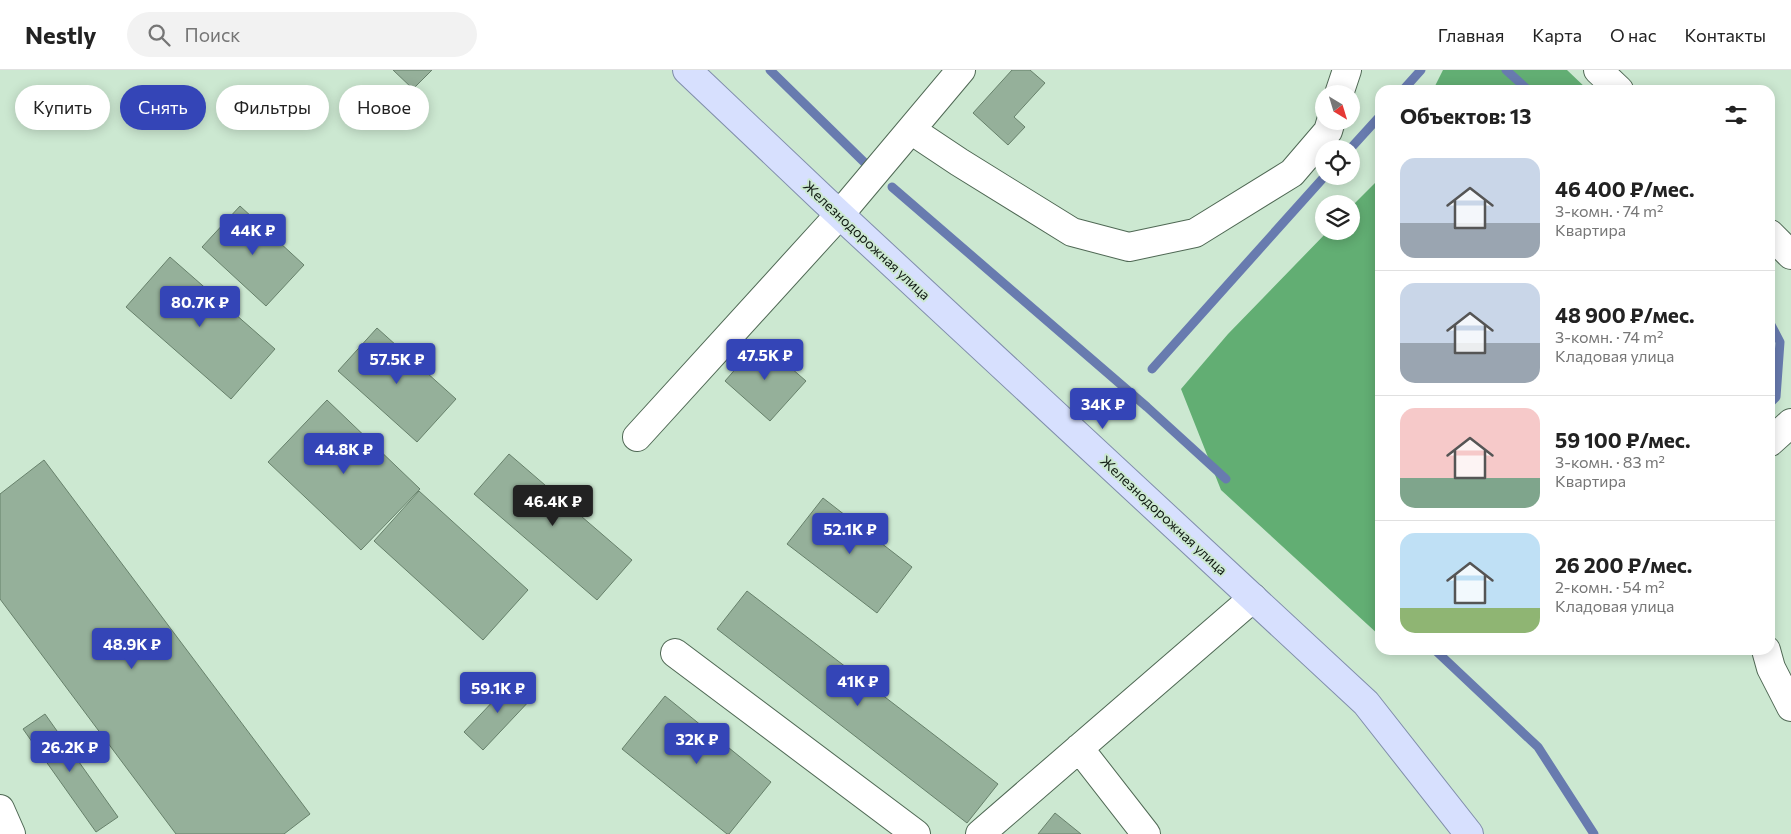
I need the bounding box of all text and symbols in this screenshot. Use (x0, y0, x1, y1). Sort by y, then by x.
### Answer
search box (127, 12, 477, 57)
text: Nestly (25, 20, 97, 49)
icon: search (145, 21, 173, 49)
text: Поиск (185, 23, 241, 46)
text: Главная (1438, 24, 1504, 46)
text: Карта (1532, 24, 1582, 46)
text: О нас (1610, 24, 1657, 46)
text: Контакты (1685, 24, 1766, 46)
chip: Купить (15, 85, 110, 130)
chip: Снять (120, 85, 206, 130)
chip: Фильтры (216, 85, 329, 130)
chip: Новое (339, 85, 429, 130)
north arrow (1315, 85, 1360, 130)
map controls (1315, 85, 1360, 240)
icon: filters (1722, 101, 1750, 129)
text: Объектов: 13 (1400, 103, 1531, 128)
button: locate (1315, 140, 1360, 185)
text: 46 400 ₽/мес. (1555, 176, 1695, 201)
street label: Железнодорожная улица (800, 177, 934, 303)
icon: home (1440, 178, 1500, 238)
button: layers (1315, 195, 1360, 240)
text: 3-комн. · 74 m² (1555, 201, 1663, 220)
pin: 44K ₽ (218, 214, 288, 256)
text: 44K ₽ (231, 220, 275, 239)
text: Квартира (1555, 220, 1626, 239)
pin: 80.7K ₽ (154, 286, 246, 328)
text: 80.7K ₽ (171, 292, 229, 311)
text: 48 900 ₽/мес. (1555, 302, 1695, 327)
icon: home (1440, 303, 1500, 363)
text: 3-комн. · 74 m² (1555, 327, 1663, 346)
pin: 47.5K ₽ (719, 338, 811, 381)
pin: 57.5K ₽ (351, 342, 443, 385)
text: 47.5K ₽ (737, 345, 793, 364)
text: Кладовая улица (1555, 346, 1674, 365)
text: 57.5K ₽ (369, 349, 425, 368)
pin: 34K ₽ (1068, 388, 1138, 430)
text: 34K ₽ (1081, 394, 1125, 413)
text: 59 100 ₽/мес. (1555, 427, 1691, 452)
icon: home (1440, 428, 1500, 488)
pin: 44.8K ₽ (298, 432, 390, 475)
text: 44.8K ₽ (315, 439, 373, 458)
street label: Железнодорожная улица (1097, 452, 1231, 578)
text: 3-комн. · 83 m² (1555, 452, 1665, 471)
text: Квартира (1555, 471, 1626, 490)
pin: 46.4K ₽ (507, 484, 599, 527)
text: 46.4K ₽ (524, 491, 582, 510)
pin: 52.1K ₽ (804, 512, 896, 555)
text: 52.1K ₽ (823, 519, 877, 538)
text: 26 200 ₽/мес. (1555, 552, 1692, 577)
icon: home (1440, 553, 1500, 613)
text: 2-комн. · 54 m² (1555, 577, 1665, 596)
text: Кладовая улица (1555, 596, 1674, 615)
pin: 48.9K ₽ (86, 628, 178, 670)
text: 48.9K ₽ (103, 634, 161, 653)
pin: 41K ₽ (823, 664, 893, 707)
text: 41K ₽ (837, 671, 879, 690)
pin: 59.1K ₽ (452, 672, 544, 714)
text: 59.1K ₽ (471, 678, 525, 697)
pin: 32K ₽ (662, 722, 732, 765)
text: 32K ₽ (675, 729, 719, 748)
pin: 26.2K ₽ (24, 730, 116, 773)
text: 26.2K ₽ (42, 737, 98, 756)

